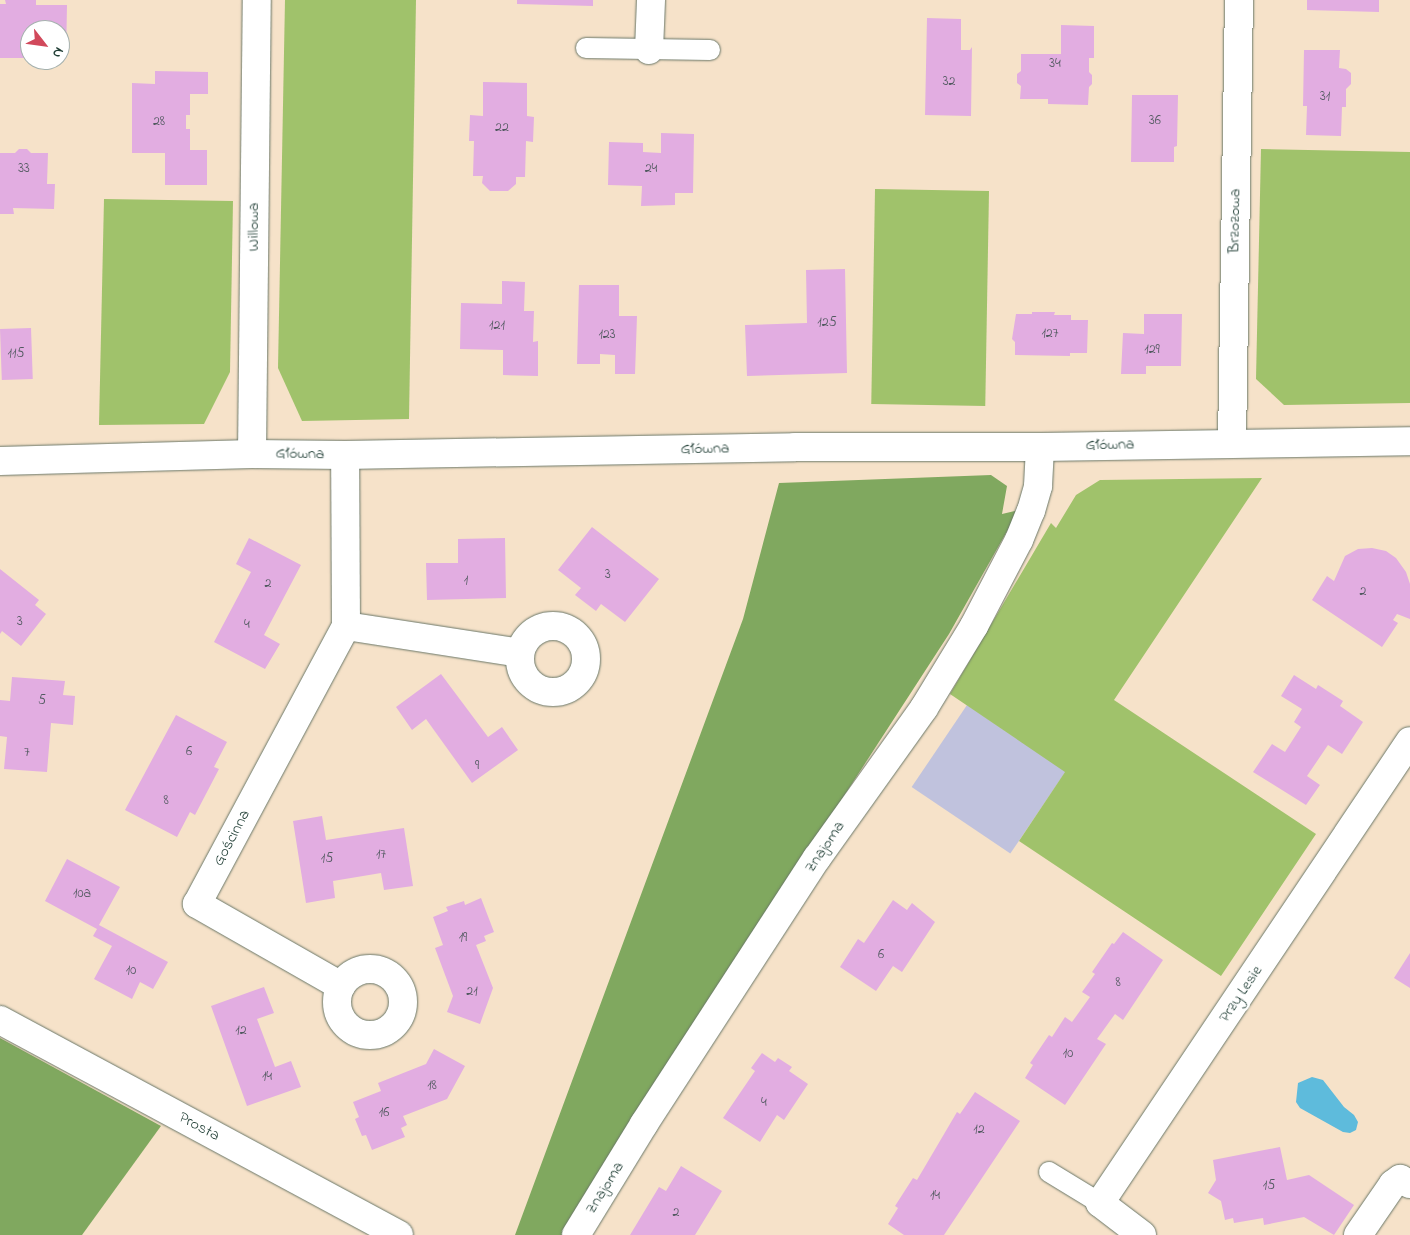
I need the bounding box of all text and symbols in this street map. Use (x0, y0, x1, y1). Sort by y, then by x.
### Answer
north arrow (20, 20, 70, 70)
text: N (46, 43, 69, 62)
house number: 34 (1049, 56, 1061, 72)
house number: 32 (943, 74, 955, 90)
house number: 31 (1320, 89, 1330, 105)
house number: 36 (1149, 113, 1161, 129)
house number: 28 (153, 114, 165, 130)
house number: 22 (495, 120, 509, 136)
house number: 33 (18, 161, 30, 177)
house number: 24 (645, 161, 657, 177)
street label: Brzozowa (1225, 188, 1245, 254)
street label: Willowa (244, 203, 264, 251)
house number: 125 (817, 315, 837, 331)
house number: 121 (489, 318, 505, 334)
house number: 127 (1041, 326, 1059, 342)
house number: 123 (598, 327, 616, 343)
house number: 129 (1144, 342, 1160, 358)
house number: 115 (8, 346, 24, 362)
street label: Główna (1085, 435, 1135, 455)
street label: Główna (680, 439, 730, 459)
street label: Główna (275, 444, 325, 464)
house number: 3 (605, 567, 611, 583)
house number: 1 (464, 573, 468, 589)
house number: 2 (265, 576, 271, 592)
house number: 2 (1360, 584, 1366, 600)
house number: 3 (17, 614, 23, 630)
house number: 4 (244, 617, 250, 633)
house number: 5 (38, 693, 46, 709)
house number: 6 (186, 744, 192, 760)
house number: 7 (24, 745, 30, 761)
house number: 9 (475, 758, 479, 774)
house number: 8 (163, 793, 169, 809)
street label: Gościnna (209, 807, 255, 869)
street label: Znajoma (801, 818, 849, 876)
house number: 17 (376, 847, 386, 863)
house number: 15 (321, 851, 333, 867)
house number: 10a (73, 886, 91, 902)
house number: 19 (459, 930, 467, 946)
house number: 6 (878, 947, 884, 963)
street label: Przy Lesie (1215, 962, 1267, 1026)
house number: 10 (126, 963, 136, 979)
house number: 8 (1115, 975, 1121, 991)
house number: 21 (466, 984, 478, 1000)
house number: 12 (235, 1023, 247, 1039)
house number: 10 (1063, 1046, 1073, 1062)
house number: 14 (262, 1069, 272, 1085)
house number: 18 (427, 1078, 437, 1094)
house number: 4 (761, 1095, 767, 1111)
house number: 16 (379, 1105, 389, 1121)
street label: Prosta (175, 1108, 223, 1146)
house number: 12 (973, 1122, 985, 1138)
street label: Znajoma (581, 1158, 629, 1218)
house number: 15 (1263, 1178, 1275, 1194)
house number: 14 (930, 1188, 940, 1204)
house number: 2 (673, 1205, 679, 1221)

